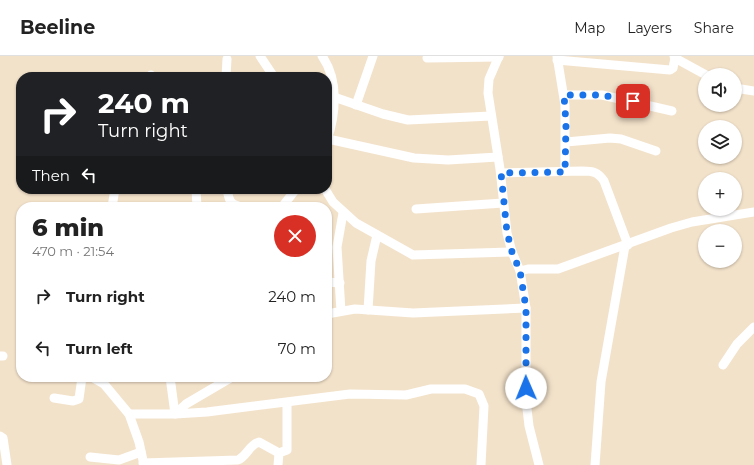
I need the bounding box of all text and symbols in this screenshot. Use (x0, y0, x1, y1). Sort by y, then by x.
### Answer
text: Beeline (20, 16, 95, 39)
text: Map (574, 19, 605, 37)
text: Layers (627, 19, 672, 37)
text: Share (694, 19, 734, 37)
map controls (698, 68, 742, 268)
button: sound (698, 68, 742, 112)
pin (616, 84, 650, 118)
text: 240 m (98, 86, 190, 120)
icon: right (32, 88, 84, 140)
icon: arrive (622, 90, 644, 112)
text: Turn right (98, 120, 188, 142)
button: layers (698, 120, 742, 164)
icon: left (78, 164, 100, 186)
text: Then (32, 166, 70, 185)
button: + (698, 172, 742, 216)
text: 6 min (32, 213, 104, 242)
button: close (274, 215, 316, 257)
button: − (698, 224, 742, 268)
text: 470 m · 21:54 (32, 243, 114, 259)
icon: right (32, 285, 54, 307)
text: Turn right (66, 287, 145, 306)
text: 240 m (268, 287, 316, 306)
icon: left (32, 337, 54, 359)
text: Turn left (66, 339, 133, 358)
text: 70 m (278, 339, 316, 358)
position arrow (505, 367, 547, 409)

